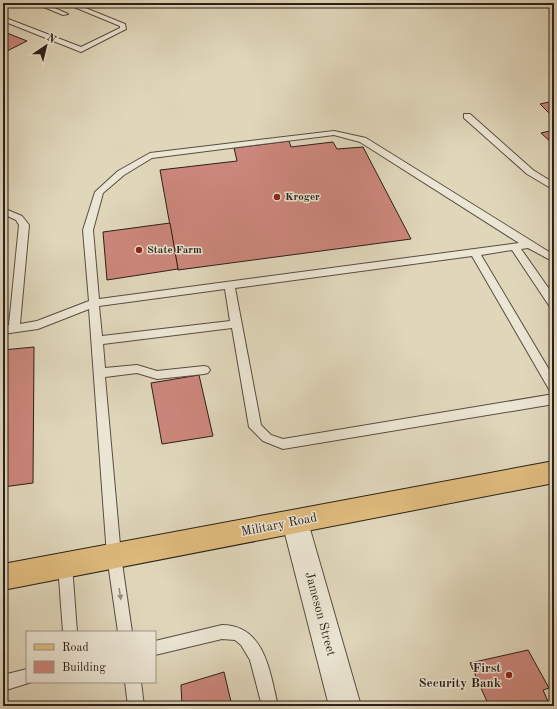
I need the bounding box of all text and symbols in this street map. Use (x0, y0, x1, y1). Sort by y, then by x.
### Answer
north arrow (26, 26, 66, 66)
text: N (44, 32, 58, 46)
marker: Kroger (272, 192, 282, 202)
place label: Kroger (285, 192, 320, 203)
marker: State Farm (134, 245, 144, 255)
place label: State Farm (147, 245, 202, 256)
street label: Military Road (240, 511, 318, 539)
street label: Jameson Street (302, 570, 338, 658)
one-way arrow (117, 588, 123, 600)
legend (26, 631, 156, 683)
text: Road (62, 642, 89, 654)
text: Building (62, 662, 106, 674)
place label: First Security Bank (419, 662, 502, 690)
marker: First Security Bank (504, 670, 514, 680)

